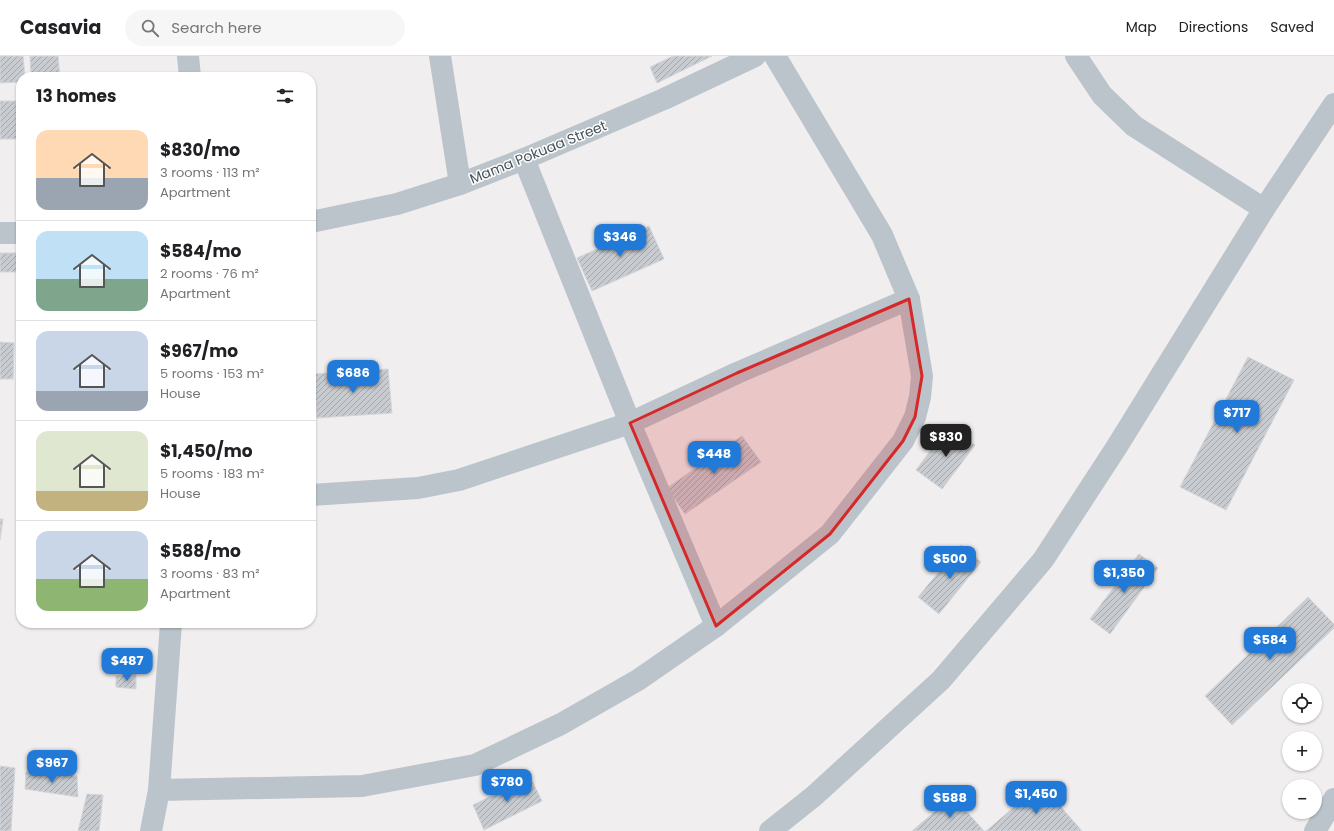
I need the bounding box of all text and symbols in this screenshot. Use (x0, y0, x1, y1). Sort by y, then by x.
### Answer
search box (125, 10, 405, 46)
text: Casavia (20, 14, 101, 41)
icon: search (139, 17, 161, 39)
text: Search here (171, 17, 262, 38)
text: Map (1126, 17, 1157, 37)
text: Directions (1179, 17, 1248, 37)
text: Saved (1270, 17, 1314, 37)
text: 13 homes (36, 84, 117, 108)
icon: filters (274, 85, 296, 107)
street label: Mama Pokuaa Street (467, 115, 609, 189)
text: $830/mo (160, 138, 240, 162)
icon: home (68, 146, 116, 194)
text: 3 rooms · 113 m² (160, 163, 260, 182)
text: Apartment (160, 183, 230, 202)
pin: $346 (596, 224, 644, 258)
text: $346 (603, 227, 637, 246)
text: $584/mo (160, 239, 241, 263)
icon: home (68, 247, 116, 295)
text: 2 rooms · 76 m² (160, 264, 259, 283)
text: Apartment (160, 284, 230, 303)
text: $967/mo (160, 339, 238, 363)
icon: home (68, 347, 116, 395)
pin: $686 (329, 360, 377, 394)
text: $686 (336, 363, 370, 382)
text: 5 rooms · 153 m² (160, 364, 264, 383)
text: House (160, 384, 200, 403)
pin: $717 (1213, 400, 1261, 434)
text: $717 (1223, 403, 1251, 422)
pin: $830 (922, 424, 970, 458)
text: $830 (929, 427, 963, 446)
text: $1,450/mo (160, 439, 253, 463)
pin: $448 (690, 441, 738, 475)
text: $448 (697, 444, 731, 463)
icon: home (68, 447, 116, 495)
text: 5 rooms · 183 m² (160, 464, 264, 483)
text: House (160, 484, 200, 503)
text: $588/mo (160, 539, 241, 563)
pin: $500 (926, 546, 974, 580)
icon: home (68, 547, 116, 595)
text: $500 (933, 549, 967, 568)
pin: $1,350 (1091, 560, 1157, 594)
text: $1,350 (1103, 563, 1145, 582)
text: 3 rooms · 83 m² (160, 564, 260, 583)
text: Apartment (160, 584, 230, 603)
pin: $584 (1246, 627, 1294, 661)
text: $584 (1253, 630, 1287, 649)
pin: $487 (103, 648, 151, 682)
text: $487 (111, 651, 143, 670)
map controls (1282, 683, 1322, 819)
button: locate (1282, 683, 1322, 723)
button: + (1282, 731, 1322, 771)
pin: $967 (28, 750, 76, 784)
text: $967 (36, 753, 68, 772)
pin: $780 (483, 769, 531, 803)
text: $780 (491, 772, 523, 791)
button: − (1282, 779, 1322, 819)
pin: $1,450 (1003, 781, 1069, 815)
text: $1,450 (1015, 784, 1057, 803)
pin: $588 (926, 785, 974, 819)
text: $588 (933, 788, 967, 807)

